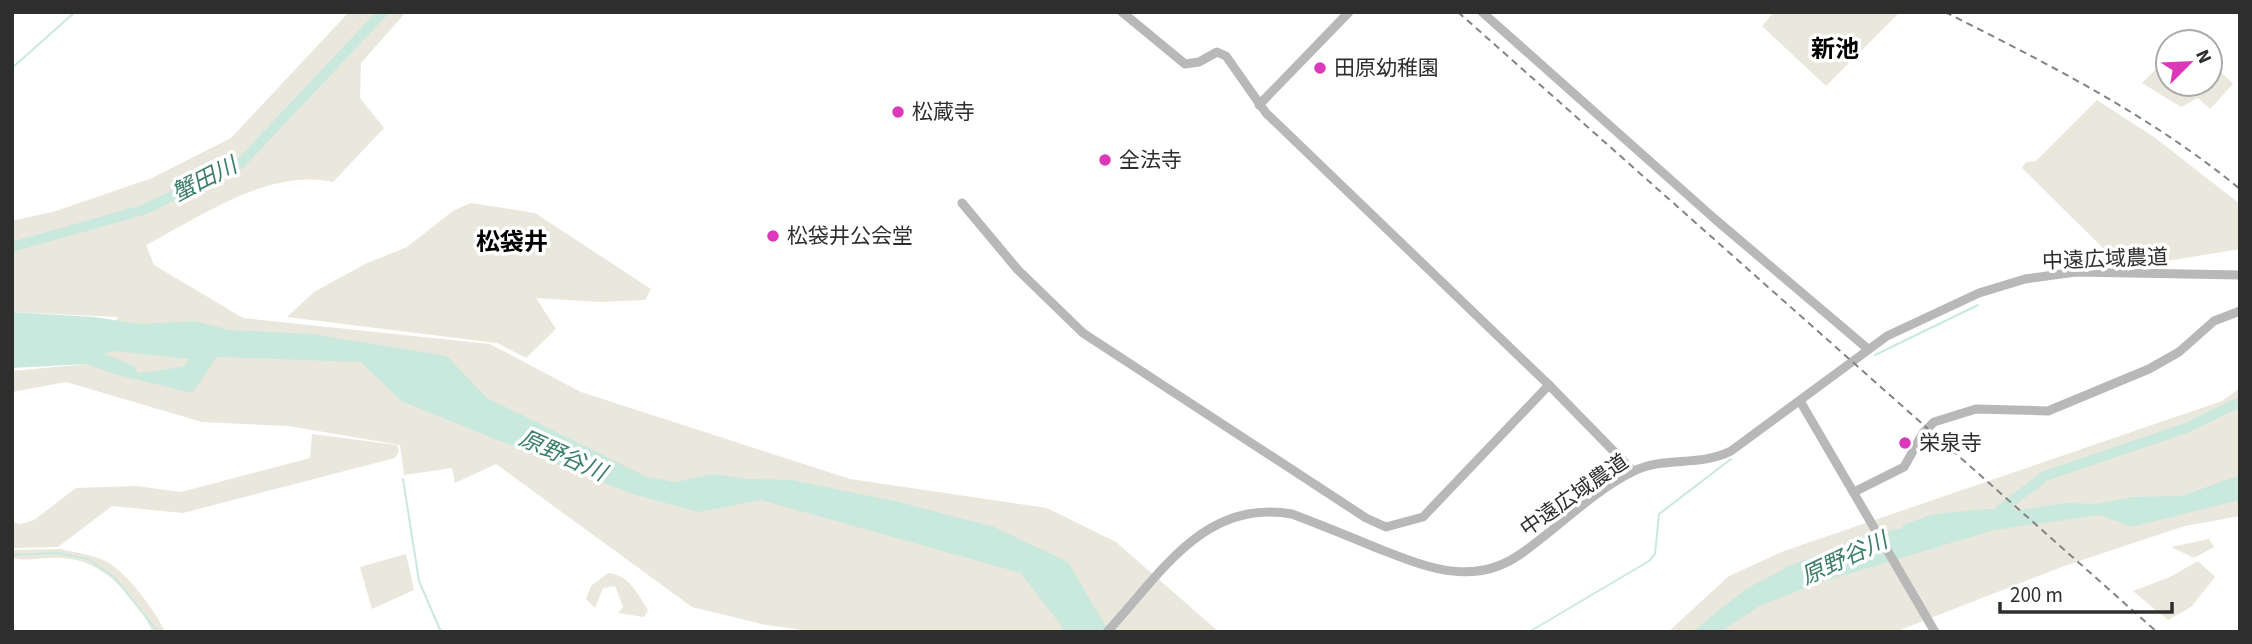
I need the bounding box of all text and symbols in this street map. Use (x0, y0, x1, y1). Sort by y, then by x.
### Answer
north arrow (2154, 28, 2224, 98)
district label: 新池 (1811, 32, 1859, 67)
text: N (2188, 45, 2218, 68)
place label: 田原幼稚園 (1334, 53, 1439, 83)
marker: 田原幼稚園 (1312, 60, 1328, 76)
place label: 松蔵寺 (912, 97, 975, 127)
marker: 松蔵寺 (890, 104, 906, 120)
place label: 全法寺 (1119, 145, 1182, 175)
water label: 蟹田川 (166, 148, 245, 210)
marker: 全法寺 (1097, 152, 1113, 168)
place label: 松袋井公会堂 (787, 221, 913, 251)
district label: 松袋井 (476, 225, 548, 260)
marker: 松袋井公会堂 (765, 228, 781, 244)
street label: 中遠広域農道 (2042, 242, 2168, 276)
water label: 原野谷川 (514, 422, 614, 490)
place label: 栄泉寺 (1919, 428, 1982, 458)
marker: 栄泉寺 (1897, 435, 1913, 451)
street label: 中遠広域農道 (1514, 447, 1634, 543)
water label: 原野谷川 (1796, 523, 1896, 593)
scale bar (2000, 570, 2172, 614)
text: 200 m (2010, 580, 2063, 610)

